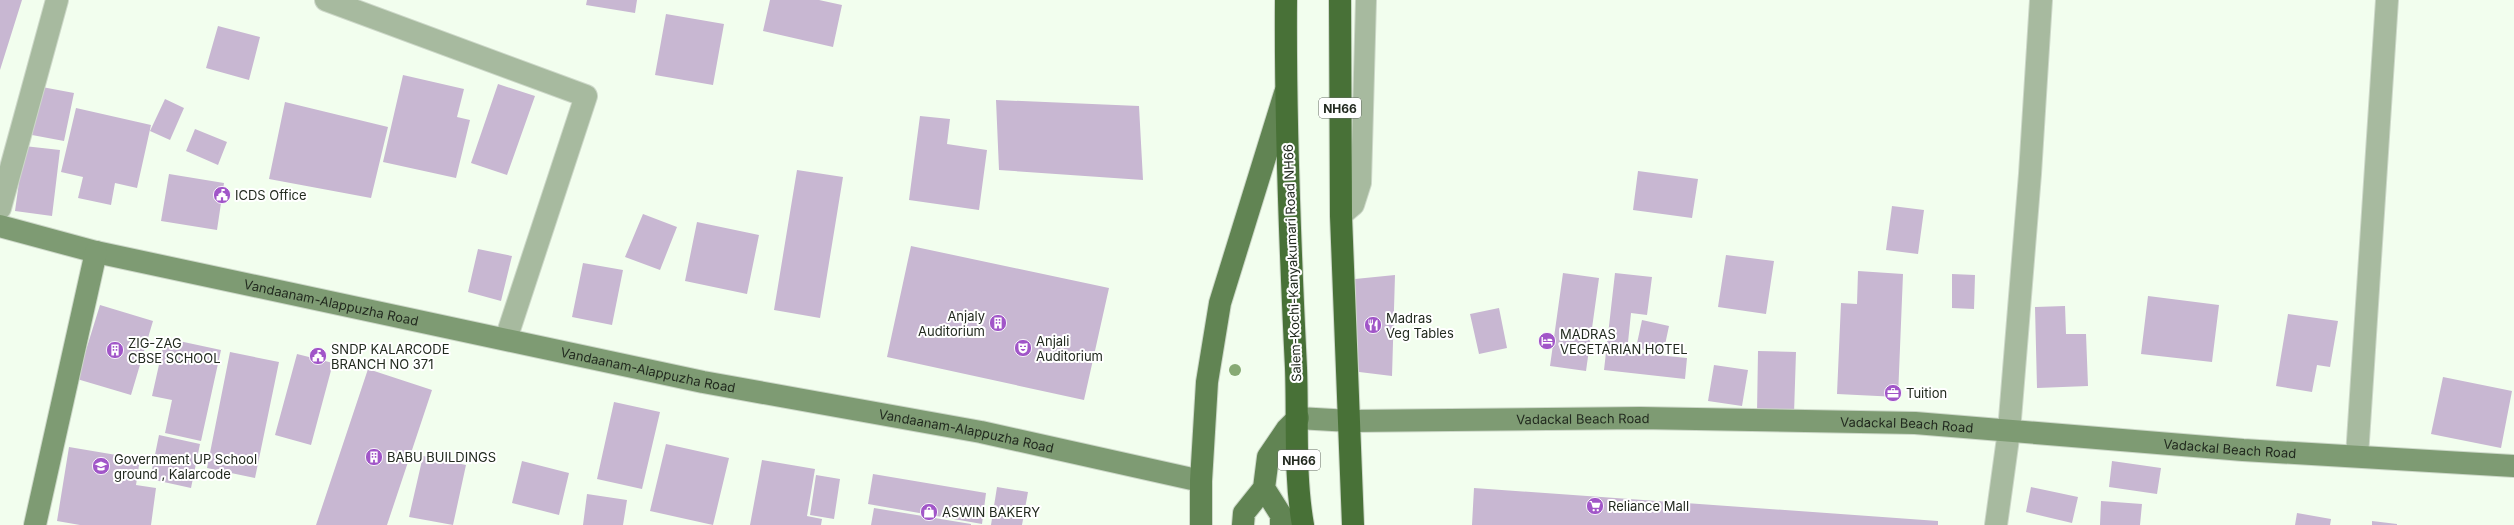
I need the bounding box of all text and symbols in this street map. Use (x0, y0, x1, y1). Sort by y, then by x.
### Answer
road number: NH66 (1319, 98, 1361, 118)
street label: Salem-Kochi-Kanyakumari Road NH66 (1280, 144, 1304, 382)
public building icon: ICDS Office (212, 185, 232, 205)
place label: ICDS Office (235, 187, 307, 203)
street label: Vandaanam-Alappuzha Road (242, 276, 420, 329)
place label: Anjaly Auditorium (918, 308, 985, 339)
place label: Madras Veg Tables (1386, 310, 1454, 341)
building icon: Anjaly Auditorium (988, 313, 1008, 333)
restaurant icon: Madras Veg Tables (1363, 315, 1383, 335)
place label: MADRAS VEGETARIAN HOTEL (1560, 326, 1688, 357)
hotel icon: MADRAS VEGETARIAN HOTEL (1537, 331, 1557, 351)
place label: Anjali Auditorium (1036, 333, 1103, 364)
place label: ZIG-ZAG CBSE SCHOOL (128, 335, 221, 366)
theatre icon: Anjali Auditorium (1013, 338, 1033, 358)
building icon: ZIG-ZAG CBSE SCHOOL (105, 340, 125, 360)
place label: SNDP KALARCODE BRANCH NO 371 (331, 341, 450, 372)
street label: Vandaanam-Alappuzha Road (559, 344, 737, 396)
public building icon: SNDP KALARCODE BRANCH NO 371 (308, 346, 328, 366)
office icon: Tuition (1883, 383, 1903, 403)
place label: Tuition (1906, 385, 1947, 401)
street label: Vandaanam-Alappuzha Road (877, 406, 1055, 456)
street label: Vadackal Beach Road (1516, 410, 1650, 427)
street label: Vadackal Beach Road (1840, 414, 1974, 436)
street label: Vadackal Beach Road (2163, 435, 2297, 461)
building icon: BABU BUILDINGS (364, 447, 384, 467)
place label: BABU BUILDINGS (387, 449, 496, 465)
road number: NH66 (1278, 450, 1320, 470)
place label: Government UP School ground , Kalarcode (114, 451, 257, 482)
school or university icon: Government UP School ground , Kalarcode (91, 456, 111, 476)
supermarket icon: Reliance Mall (1585, 496, 1605, 516)
place label: Reliance Mall (1608, 498, 1689, 514)
shop icon: ASWIN BAKERY (919, 502, 939, 522)
place label: ASWIN BAKERY (942, 504, 1040, 520)

